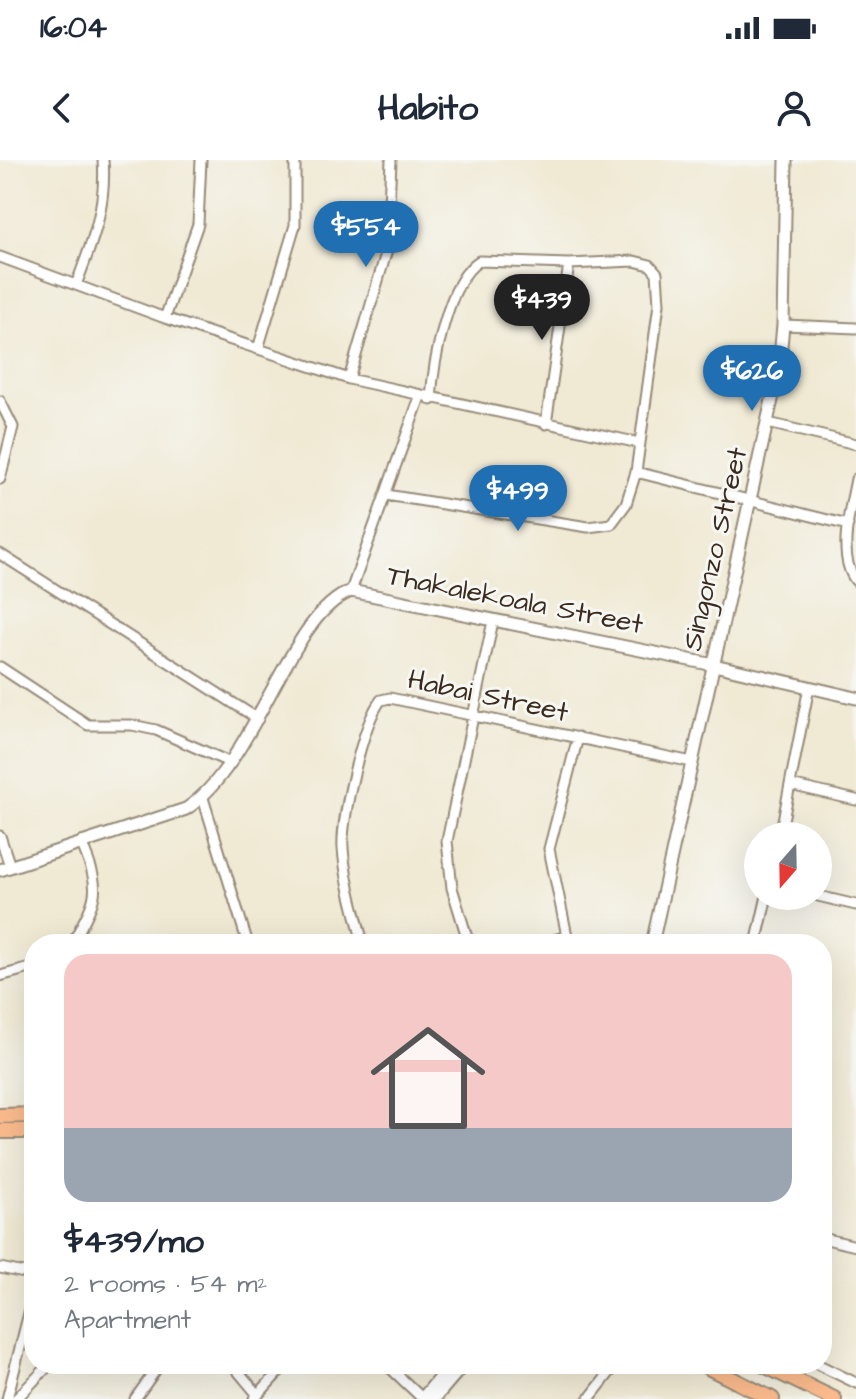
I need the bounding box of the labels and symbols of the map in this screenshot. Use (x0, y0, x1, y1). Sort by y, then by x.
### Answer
pin: $554 (319, 201, 413, 269)
pin: $439 (495, 274, 589, 342)
pin: $626 (705, 345, 799, 413)
street label: Singonzo Street (673, 443, 758, 655)
pin: $499 (471, 465, 565, 533)
street label: Thakalekoala Street (384, 556, 647, 644)
street label: Habai Street (404, 660, 572, 732)
north arrow (744, 822, 832, 910)

